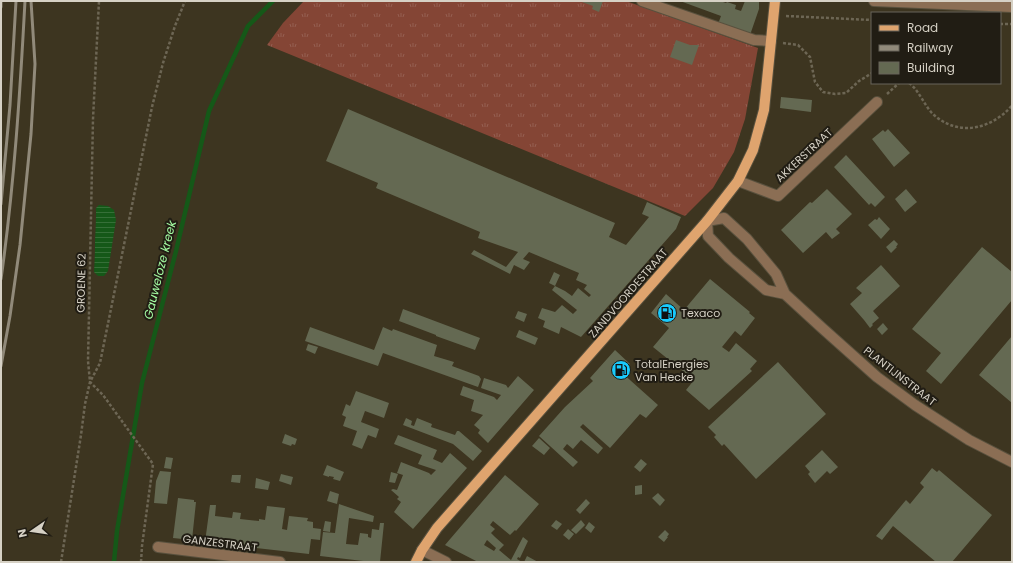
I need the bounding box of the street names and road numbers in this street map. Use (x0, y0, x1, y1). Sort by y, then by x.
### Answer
street label: AKKERSTRAAT (772, 124, 836, 186)
street label: ZANDVOORDESTRAAT (585, 245, 671, 341)
street label: GROENE 62 (72, 253, 90, 313)
street label: PLANTIJNSTRAAT (860, 342, 940, 410)
street label: GANZESTRAAT (182, 530, 258, 556)

